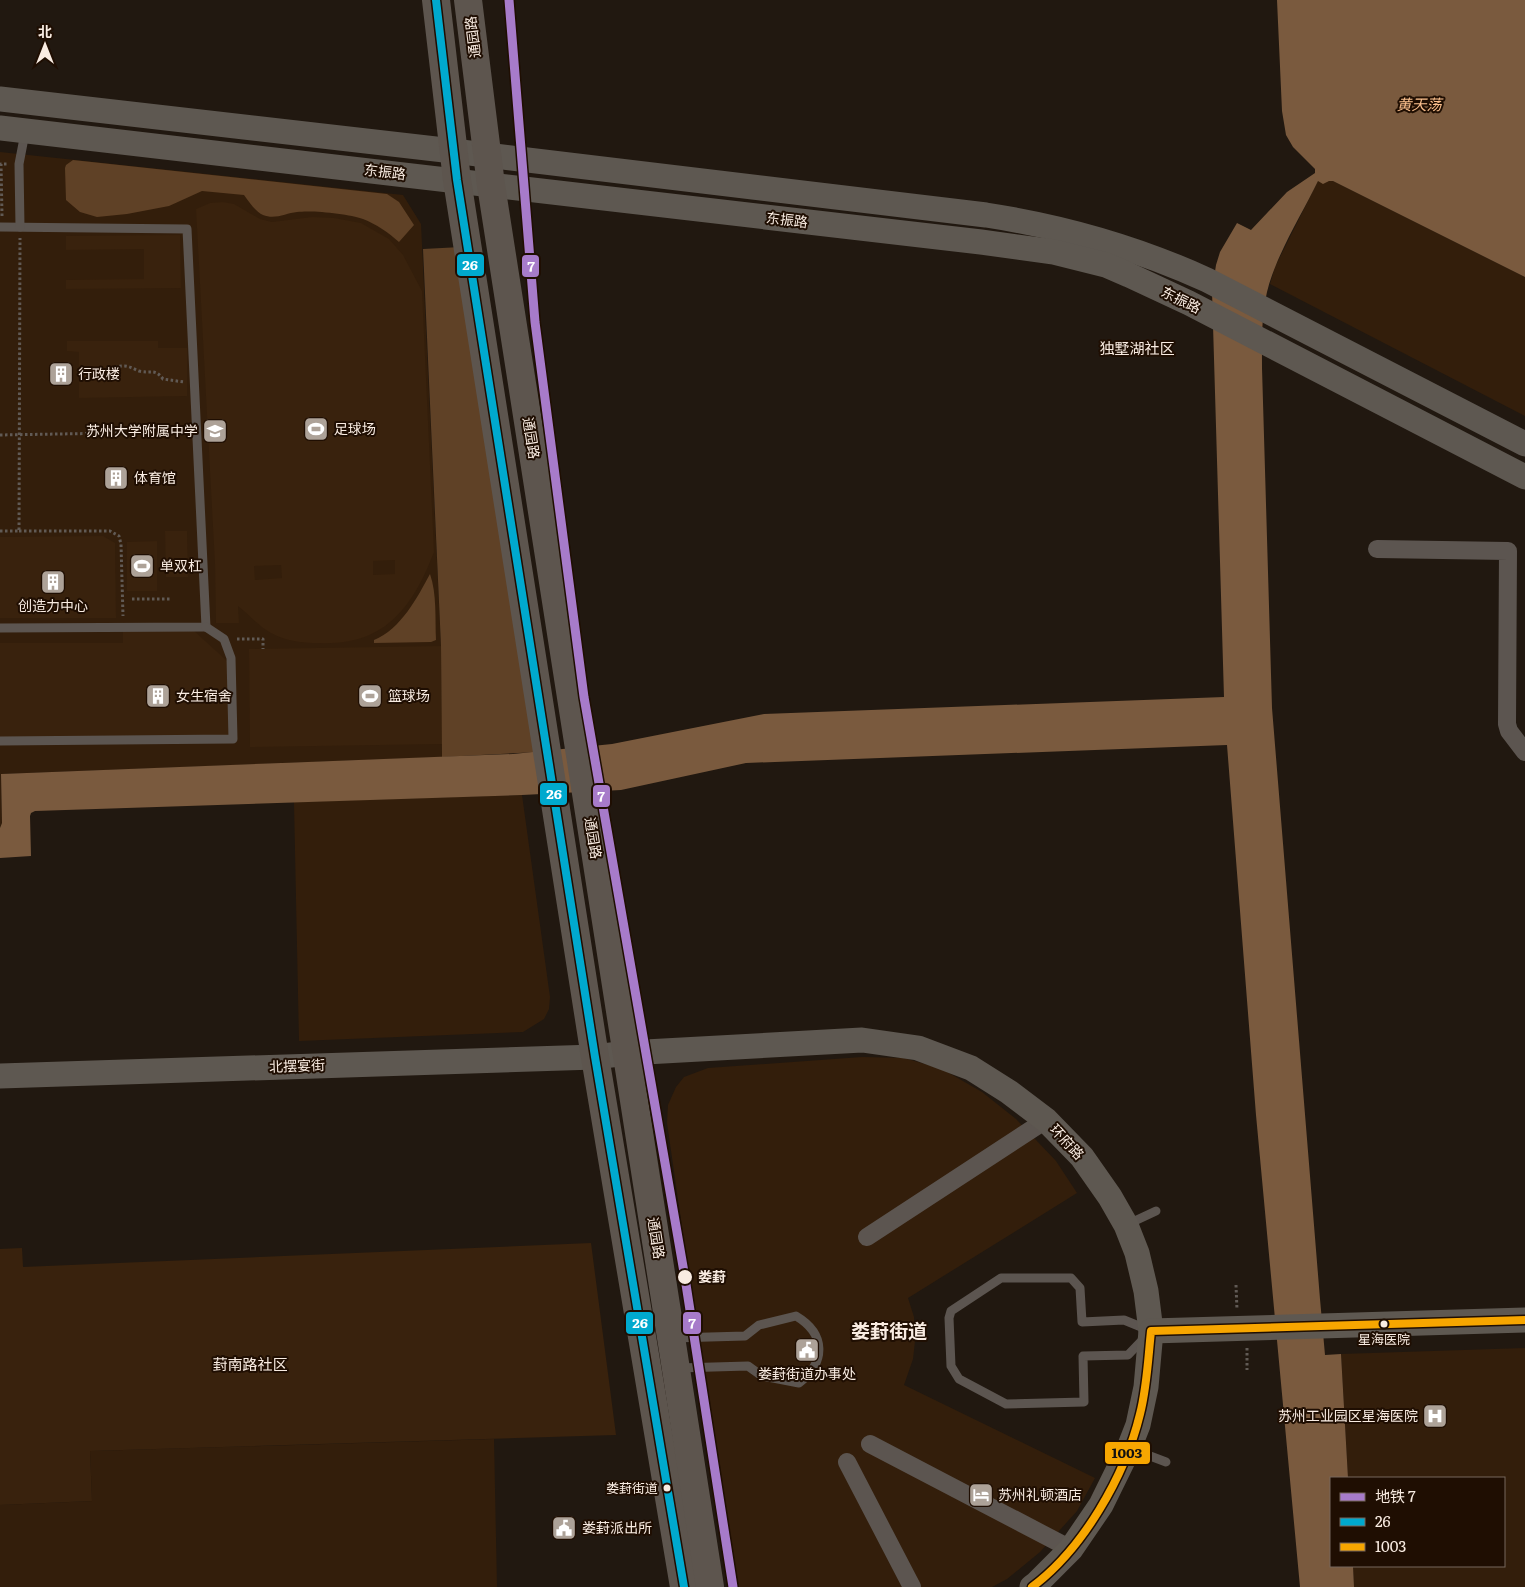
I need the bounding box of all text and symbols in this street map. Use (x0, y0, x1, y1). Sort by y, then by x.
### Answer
street label: 通园路 (460, 15, 484, 59)
north arrow (20, 20, 70, 70)
text: 北 (38, 21, 52, 41)
water label: 黄天荡 (1396, 92, 1444, 115)
street label: 东振路 (363, 159, 407, 183)
street label: 东振路 (765, 207, 809, 231)
line badge: 26 (456, 253, 485, 277)
text: 26 (462, 254, 478, 274)
line badge: 7 (521, 254, 540, 278)
text: 7 (527, 255, 535, 275)
street label: 东振路 (1158, 281, 1205, 317)
district label: 独墅湖社区 (1099, 336, 1175, 359)
building icon: 行政楼 (48, 361, 74, 387)
place label: 行政楼 (78, 363, 120, 383)
sports icon: 足球场 (303, 416, 329, 442)
street label: 通园路 (519, 416, 545, 460)
school or university icon: 苏州大学附属中学 (202, 418, 228, 444)
place label: 足球场 (334, 418, 376, 438)
place label: 苏州大学附属中学 (86, 420, 198, 440)
building icon: 体育馆 (103, 465, 129, 491)
place label: 体育馆 (134, 467, 176, 487)
sports icon: 单双杠 (129, 553, 155, 579)
place label: 单双杠 (160, 555, 202, 575)
building icon: 创造力中心 (40, 569, 66, 595)
place label: 创造力中心 (18, 595, 88, 615)
building icon: 女生宿舍 (145, 683, 171, 709)
sports icon: 篮球场 (357, 683, 383, 709)
place label: 女生宿舍 (176, 685, 232, 705)
place label: 篮球场 (388, 685, 430, 705)
line badge: 26 (539, 782, 568, 806)
text: 26 (546, 783, 562, 803)
line badge: 7 (592, 784, 611, 808)
text: 7 (597, 785, 605, 805)
street label: 通园路 (581, 816, 607, 860)
street label: 北摆宴街 (269, 1054, 325, 1076)
street label: 环府路 (1046, 1119, 1089, 1163)
street label: 通园路 (644, 1216, 670, 1260)
place label: 娄葑 (698, 1266, 726, 1286)
marker: 娄葑 (676, 1268, 694, 1286)
line badge: 26 (625, 1311, 654, 1335)
line badge: 7 (682, 1311, 702, 1335)
text: 26 (632, 1312, 648, 1332)
text: 7 (688, 1312, 696, 1332)
district label: 娄葑街道 (851, 1316, 927, 1344)
marker: 星海医院 (1379, 1319, 1389, 1329)
place label: 星海医院 (1358, 1329, 1410, 1348)
public building icon: 娄葑街道办事处 (794, 1337, 820, 1363)
district label: 葑南路社区 (212, 1352, 288, 1375)
place label: 娄葑街道办事处 (758, 1363, 856, 1383)
hospital icon: 苏州工业园区星海医院 (1422, 1403, 1448, 1429)
place label: 苏州工业园区星海医院 (1278, 1405, 1418, 1425)
line badge: 1003 (1104, 1441, 1151, 1465)
text: 1003 (1112, 1442, 1142, 1462)
legend (1330, 1477, 1505, 1567)
place label: 娄葑街道 (606, 1478, 658, 1497)
hotel icon: 苏州礼顿酒店 (968, 1482, 994, 1508)
marker: 娄葑街道 (662, 1483, 672, 1493)
place label: 苏州礼顿酒店 (998, 1484, 1082, 1504)
text: 地铁 7 (1375, 1484, 1416, 1507)
text: 26 (1375, 1509, 1391, 1532)
public building icon: 娄葑派出所 (551, 1515, 577, 1541)
place label: 娄葑派出所 (582, 1517, 652, 1537)
text: 1003 (1375, 1534, 1406, 1557)

